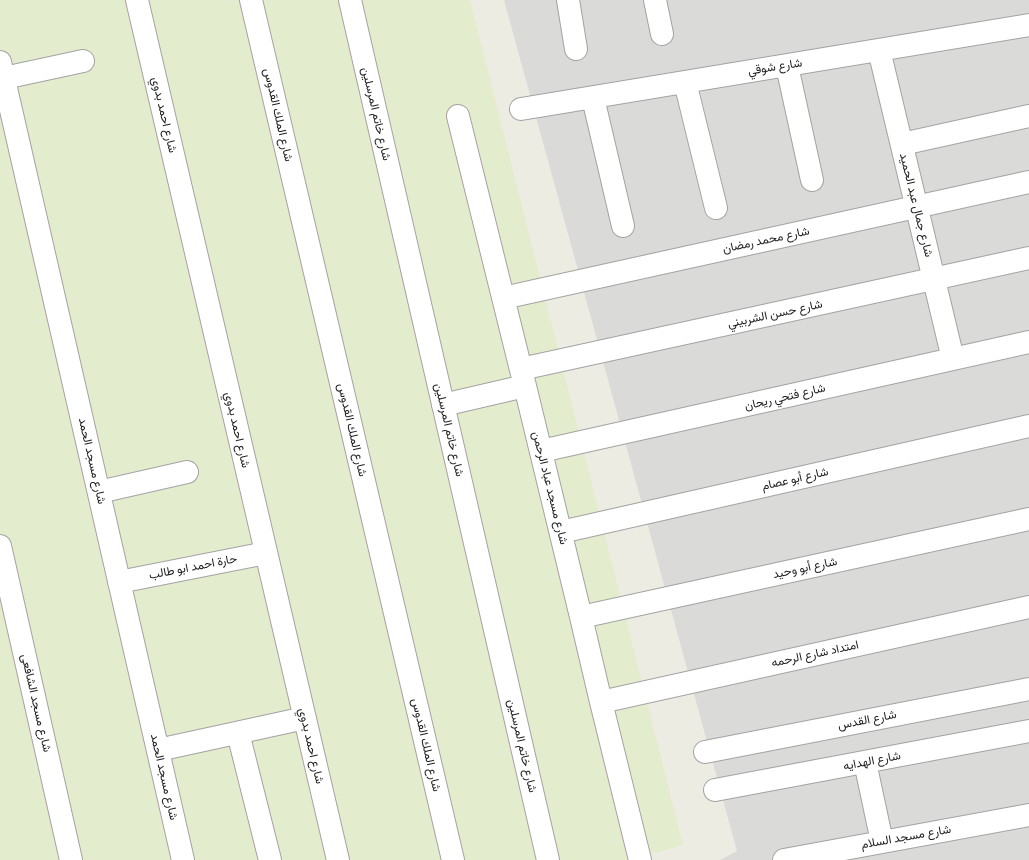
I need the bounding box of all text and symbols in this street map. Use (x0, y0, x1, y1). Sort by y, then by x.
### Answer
street label: شارع شوقي (747, 56, 803, 78)
street label: شارع خاتم المرسلين (358, 66, 394, 162)
street label: شارع الملك القدوس (260, 67, 296, 163)
street label: شارع احمد بدوي (148, 76, 180, 154)
street label: شارع جمال عبد الحميد (896, 151, 936, 259)
street label: شارع محمد رمضان (721, 224, 811, 256)
street label: شارع حسن الشربيني (726, 297, 824, 331)
street label: شارع فتحي ريحان (743, 381, 827, 413)
street label: شارع الملك القدوس (334, 382, 370, 478)
street label: شارع خاتم المرسلين (431, 382, 467, 478)
street label: شارع احمد بدوي (221, 391, 253, 469)
street label: شارع مسجد الحمد (75, 416, 109, 506)
street label: شارع مسجد عباد الرحمن (529, 430, 571, 546)
street label: شارع أبو عصام (760, 464, 830, 494)
street label: حارة احمد ابو طالب (148, 551, 238, 583)
street label: شارع أبو وحيد (772, 554, 838, 582)
street label: امتداد شارع الرحمه (770, 638, 860, 670)
street label: شارع مسجد الشافعى (18, 653, 54, 753)
street label: شارع الملك القدوس (408, 697, 444, 793)
street label: شارع خاتم المرسلين (504, 698, 540, 794)
street label: شارع احمد بدوي (295, 707, 327, 785)
street label: شارع القدس (836, 707, 898, 733)
street label: شارع مسجد الحمد (147, 732, 181, 822)
street label: شارع الهدايه (842, 748, 902, 774)
street label: شارع مسجد السلام (860, 822, 952, 852)

